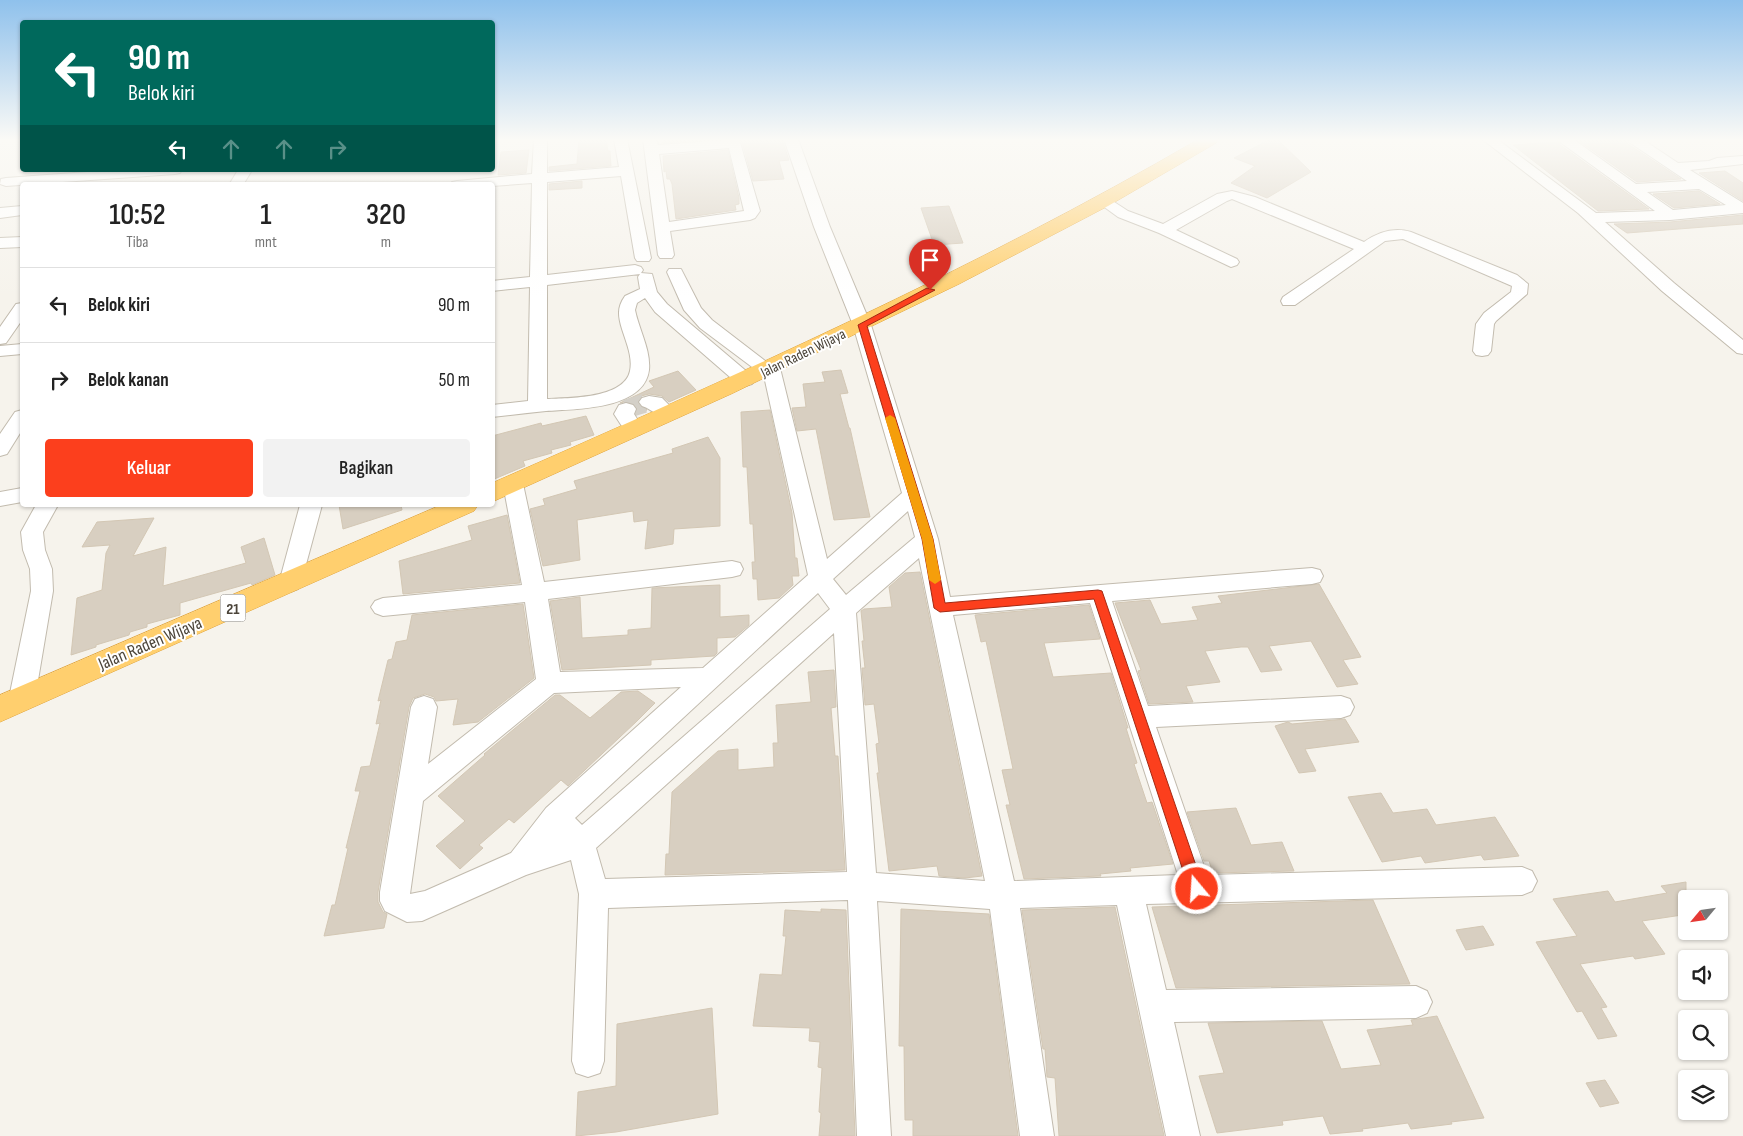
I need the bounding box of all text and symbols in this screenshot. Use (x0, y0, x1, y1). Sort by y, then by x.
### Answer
text: 90 m (128, 37, 190, 80)
icon: left (45, 40, 110, 105)
text: Belok kiri (128, 80, 195, 107)
icon: left (164, 135, 192, 163)
icon: ahead (217, 135, 245, 163)
icon: ahead (270, 135, 298, 163)
icon: right (323, 135, 351, 163)
text: 10:52 (109, 197, 166, 233)
text: 1 (260, 197, 271, 233)
text: 320 (366, 197, 406, 233)
text: Tiba (126, 233, 149, 252)
text: mnt (255, 233, 277, 252)
text: m (381, 233, 391, 252)
pin (909, 239, 951, 290)
icon: arrive (916, 246, 944, 274)
icon: left (45, 291, 73, 319)
text: Belok kiri (88, 294, 150, 317)
text: 90 m (438, 294, 470, 317)
street label: Jalan Raden Wijaya (757, 325, 849, 383)
icon: right (45, 366, 73, 394)
text: Belok kanan (88, 369, 169, 392)
text: 50 m (439, 369, 470, 392)
button: Keluar (45, 439, 253, 497)
button: Bagikan (263, 439, 470, 497)
road number: 21 (220, 594, 246, 622)
street label: Jalan Raden Wijaya (94, 612, 205, 675)
position arrow (1170, 862, 1222, 914)
north arrow (1678, 890, 1728, 940)
map controls (1678, 890, 1728, 1120)
button: sound (1678, 950, 1728, 1000)
button: search (1678, 1010, 1728, 1060)
button: layers (1678, 1070, 1728, 1120)

